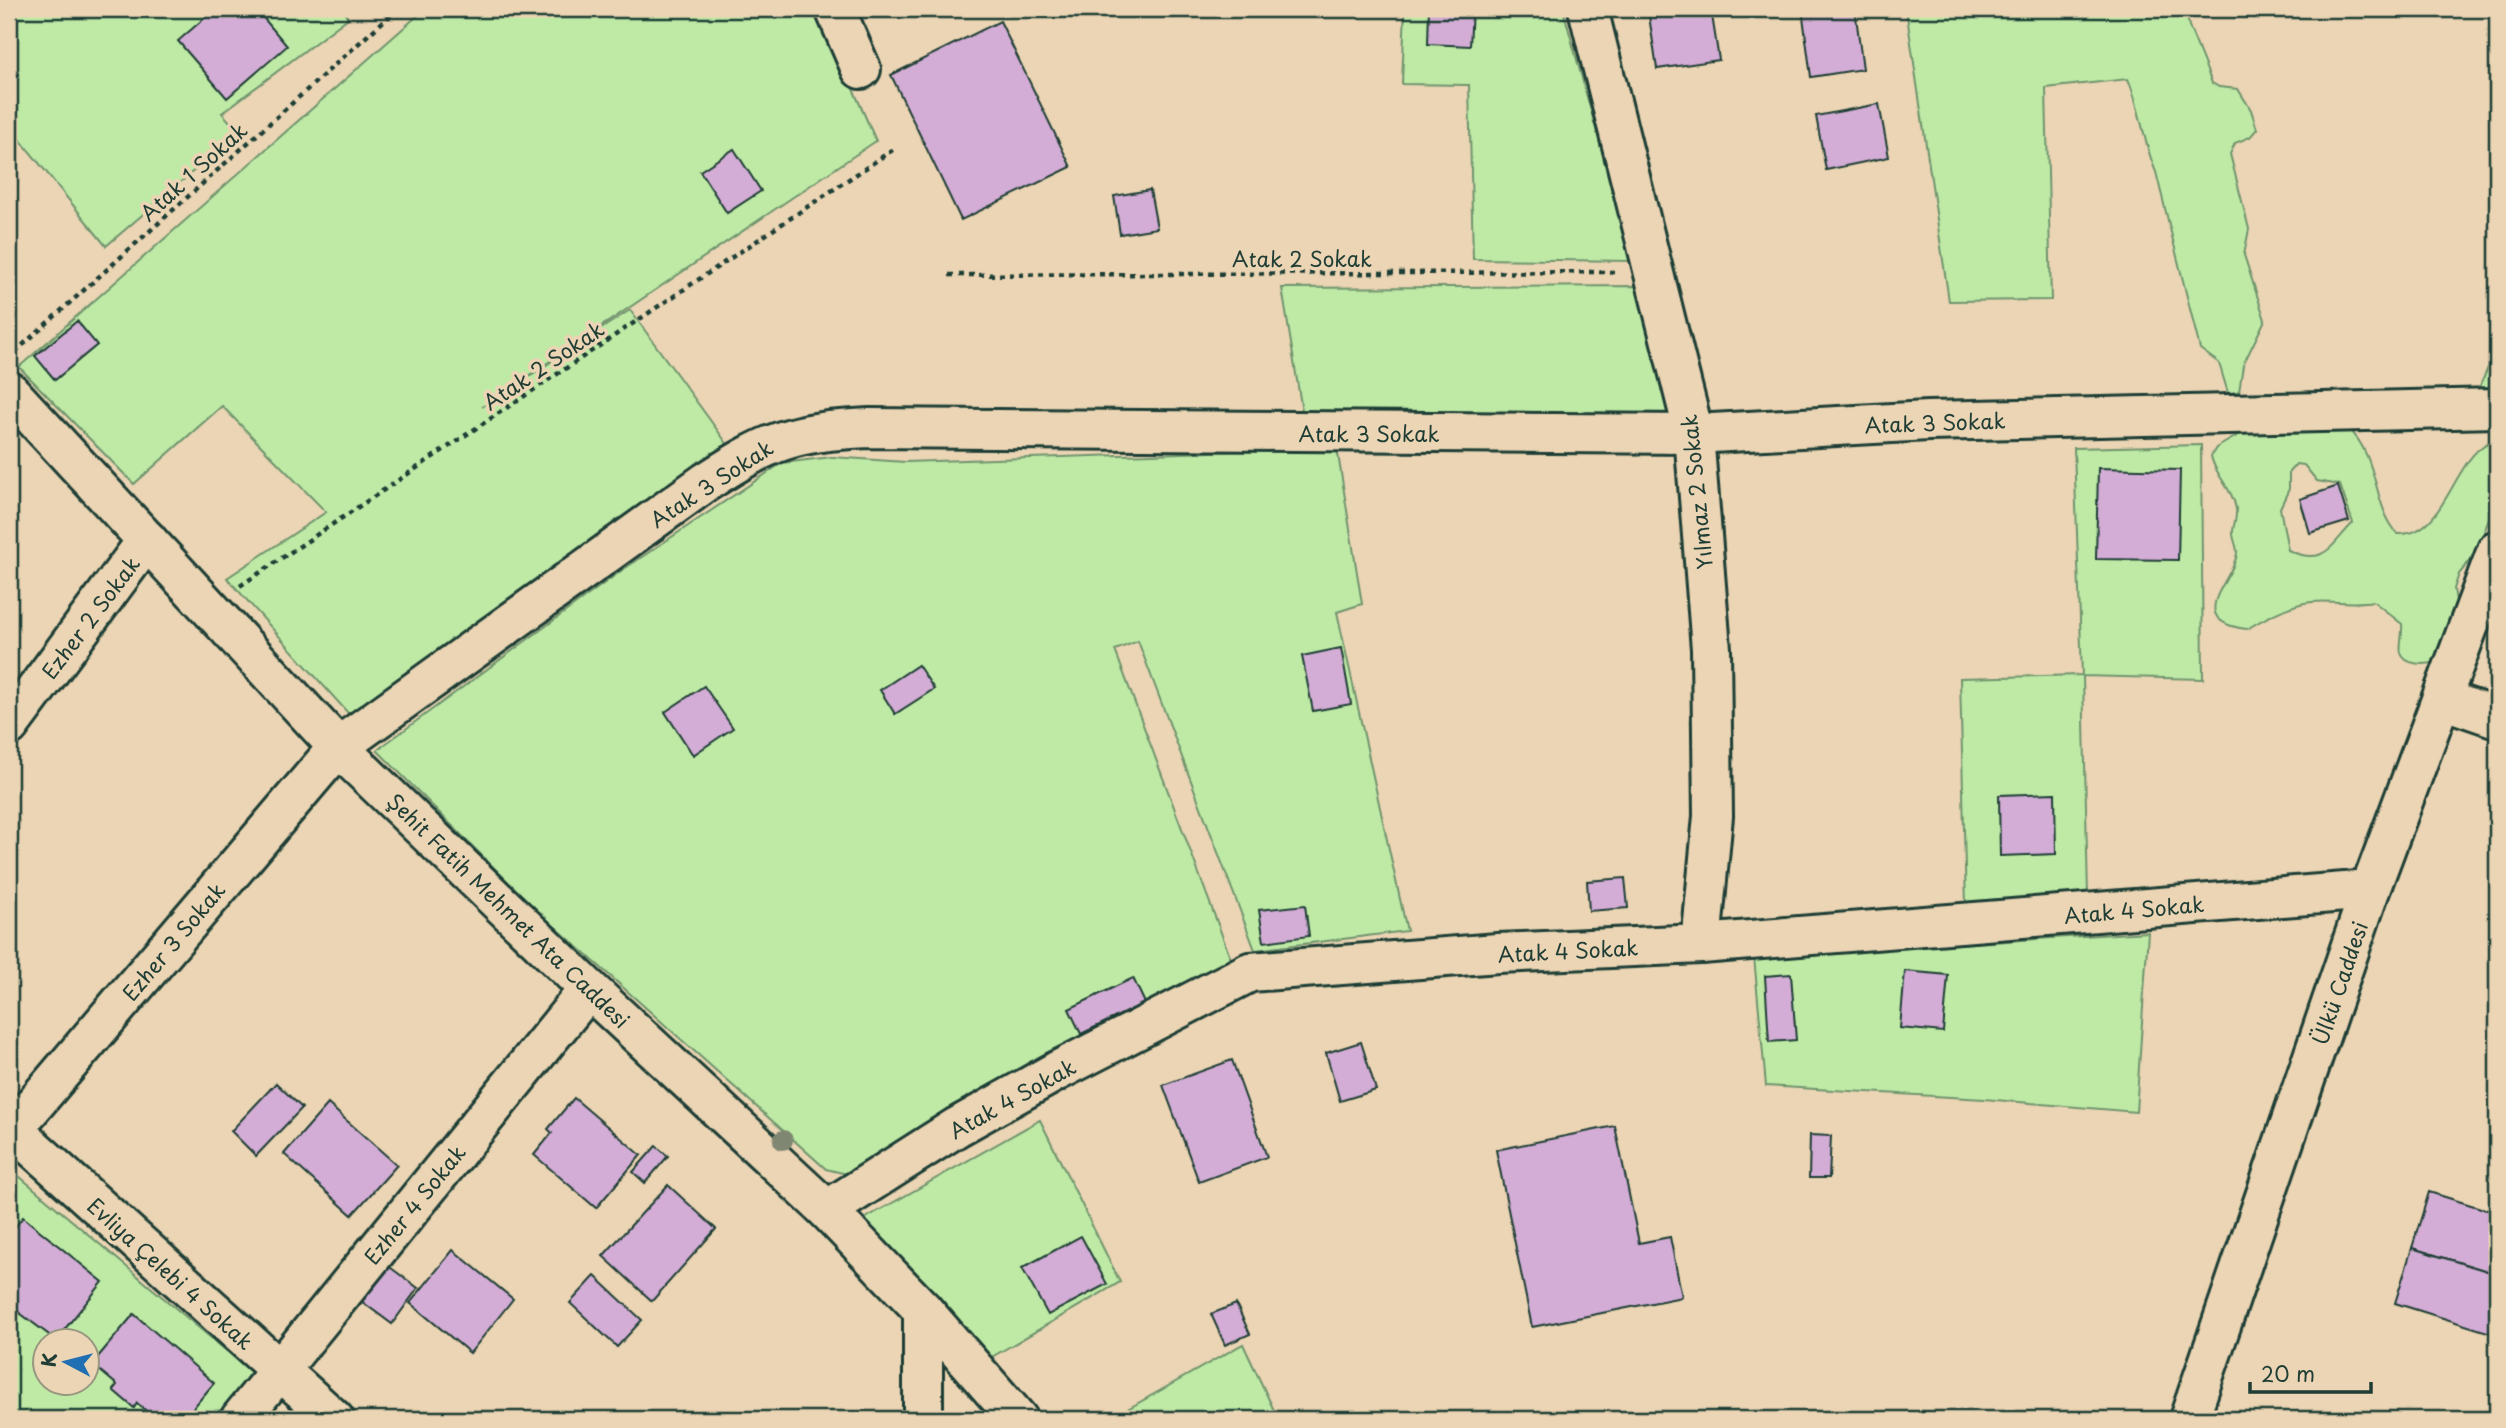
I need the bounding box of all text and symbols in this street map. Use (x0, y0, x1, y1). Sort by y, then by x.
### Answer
street label: Atak 1 Sokak (132, 114, 254, 228)
street label: Atak 2 Sokak (1232, 242, 1372, 274)
street label: Atak 2 Sokak (476, 313, 610, 417)
street label: Atak 3 Sokak (1864, 404, 2006, 440)
street label: Yılmaz 2 Sokak (1672, 413, 1720, 571)
street label: Atak 3 Sokak (1299, 417, 1439, 449)
street label: Atak 3 Sokak (643, 431, 779, 535)
street label: Ezher 2 Sokak (33, 549, 147, 685)
street label: Şehit Fatih Mehmet Ata Caddesi (380, 785, 638, 1035)
street label: Ezher 3 Sokak (114, 875, 232, 1007)
street label: Atak 4 Sokak (2063, 887, 2205, 931)
street label: Ülkü Caddesi (2303, 917, 2375, 1049)
street label: Atak 4 Sokak (1497, 930, 1639, 970)
street label: Atak 4 Sokak (943, 1050, 1081, 1146)
street label: Ezher 4 Sokak (356, 1137, 472, 1271)
street label: Evliya Çelebi 4 Sokak (81, 1189, 261, 1357)
north arrow (32, 1326, 102, 1396)
text: K (33, 1351, 63, 1368)
scale bar (2250, 1351, 2371, 1395)
text: 20 m (2261, 1357, 2315, 1389)

